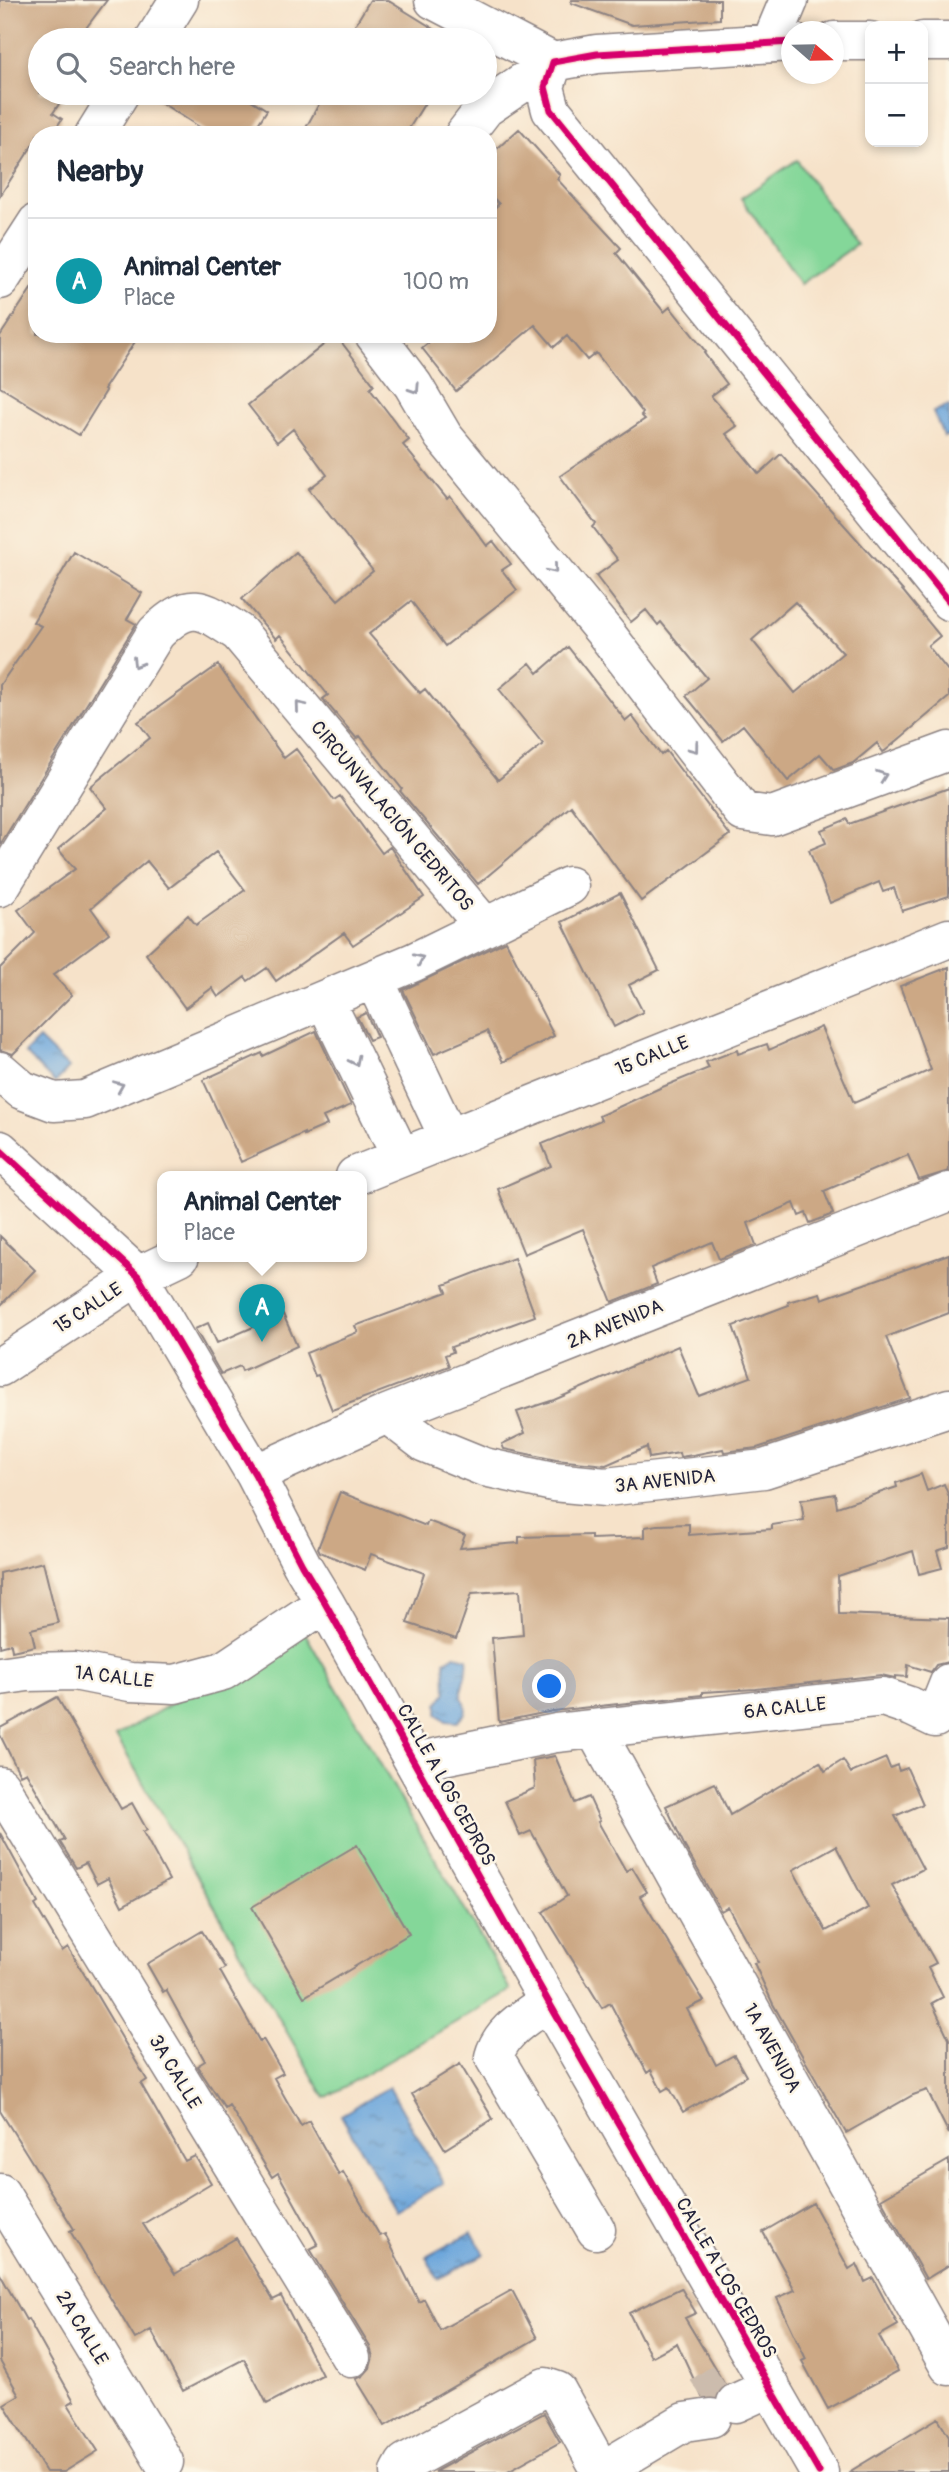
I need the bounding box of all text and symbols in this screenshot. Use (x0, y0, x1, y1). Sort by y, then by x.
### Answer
north arrow (781, 21, 844, 84)
map controls (865, 21, 928, 147)
button: + (865, 21, 928, 84)
search box (28, 28, 497, 105)
icon: search (52, 48, 90, 86)
text: Search here (108, 51, 235, 83)
button: − (865, 84, 928, 147)
text: Nearby (56, 153, 143, 190)
text: Animal Center (123, 251, 281, 283)
text: A (72, 267, 86, 296)
text: 100 m (403, 267, 469, 296)
text: Place (123, 283, 175, 312)
one-way arrow (406, 381, 419, 394)
one-way arrow (545, 560, 557, 573)
one-way arrow (133, 656, 146, 669)
one-way arrow (296, 701, 308, 714)
street label: CIRCUNVALACIÓN CEDRITOS (305, 716, 479, 916)
one-way arrow (685, 740, 698, 752)
one-way arrow (875, 770, 887, 784)
one-way arrow (412, 953, 424, 967)
street label: 15 CALLE (612, 1030, 692, 1082)
one-way arrow (347, 1054, 361, 1066)
one-way arrow (113, 1080, 125, 1094)
popup (157, 1171, 367, 1262)
text: Animal Center (183, 1186, 341, 1218)
text: Place (183, 1218, 235, 1247)
street label: 15 CALLE (49, 1277, 127, 1339)
pin: A (239, 1284, 285, 1342)
street label: 2A AVENIDA (564, 1294, 666, 1354)
street label: 3A AVENIDA (614, 1464, 716, 1498)
street label: 1A CALLE (73, 1660, 155, 1694)
your location (532, 1669, 566, 1703)
street label: 6A CALLE (743, 1692, 828, 1724)
street label: CALLE A LOS CEDROS (391, 1700, 501, 1870)
street label: 1A AVENIDA (738, 1999, 806, 2097)
street label: 3A CALLE (143, 2030, 207, 2114)
street label: CALLE A LOS CEDROS (670, 2193, 782, 2363)
street label: 2A CALLE (50, 2286, 114, 2370)

